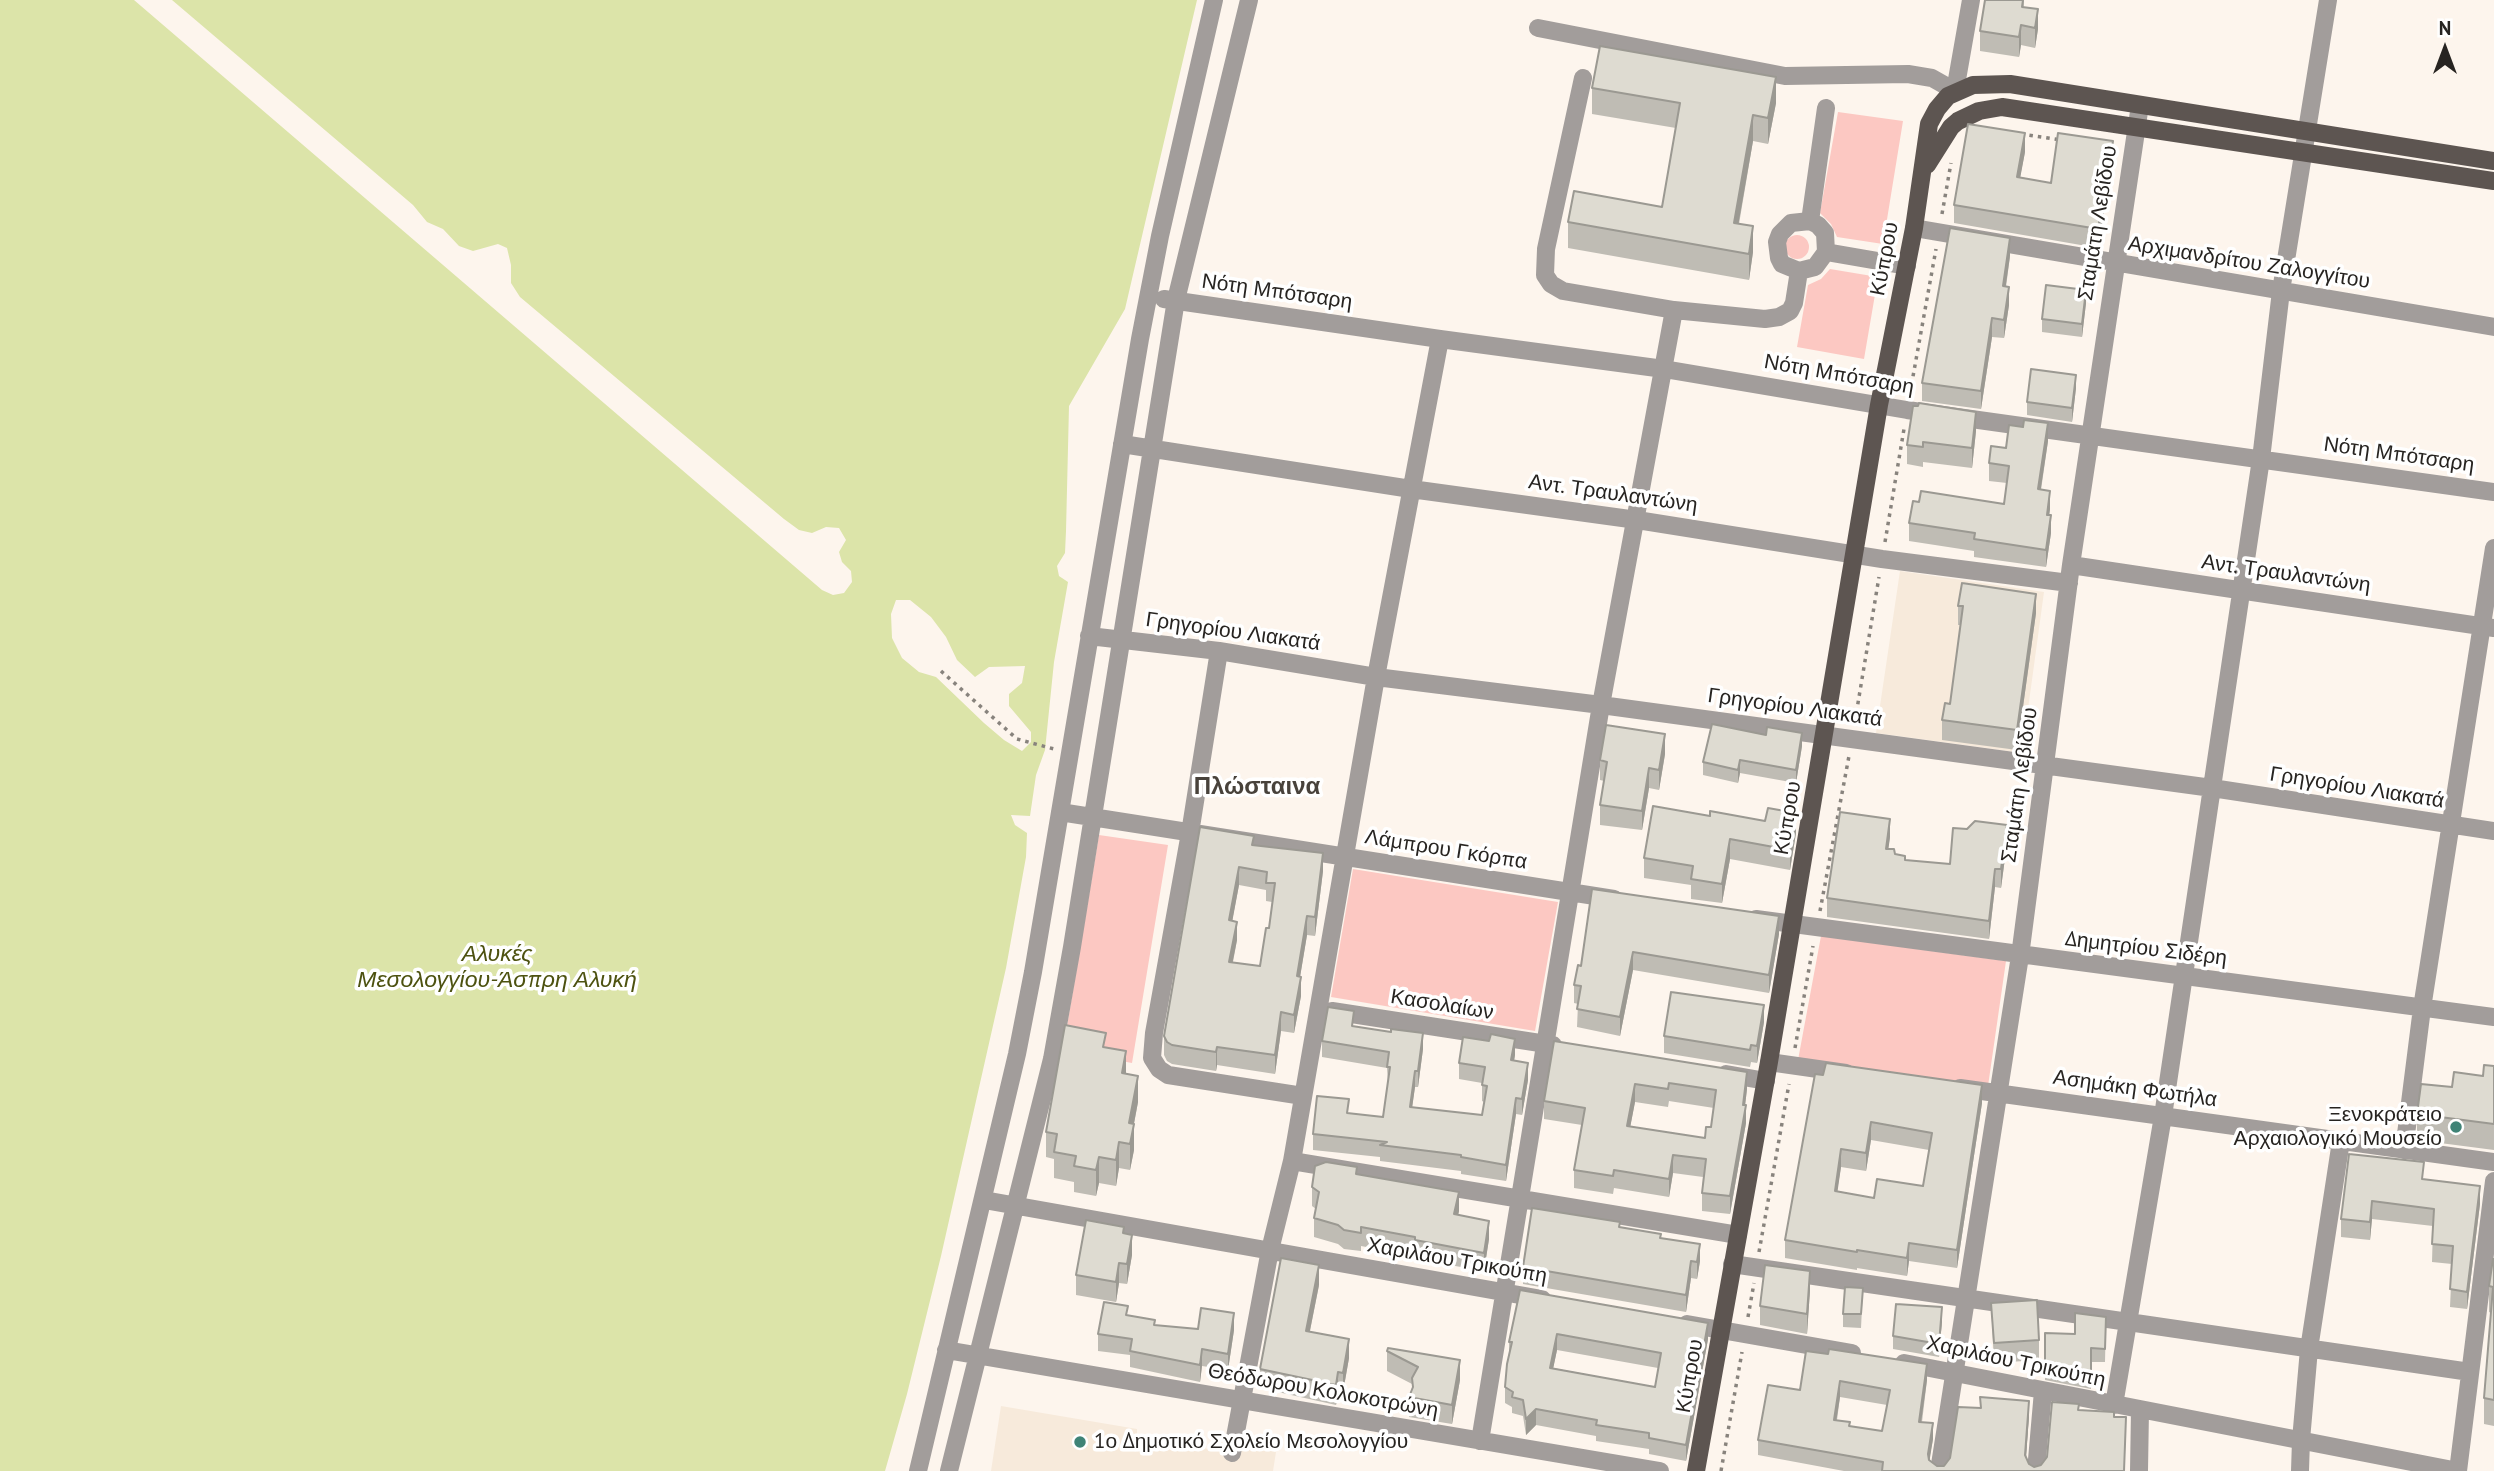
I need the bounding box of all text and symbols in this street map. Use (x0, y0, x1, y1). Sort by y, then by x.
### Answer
north arrow (2410, 14, 2480, 84)
text: N (2439, 16, 2451, 40)
street label: Σταμάτη Λεβίδου (2073, 144, 2123, 302)
street label: Κύπρου (1866, 220, 1904, 298)
street label: Αρχιμανδρίτου Ζαλογγίτου (2126, 231, 2372, 295)
street label: Νότη Μπότσαρη (1200, 269, 1354, 315)
street label: Νότη Μπότσαρη (1762, 349, 1916, 401)
street label: Νότη Μπότσαρη (2322, 432, 2476, 478)
street label: Αντ. Τραυλαντώνη (1527, 470, 1699, 518)
street label: Αντ. Τραυλαντώνη (2200, 550, 2372, 598)
street label: Γρηγορίου Λιακατά (1144, 607, 1322, 657)
street label: Γρηγορίου Λιακατά (1706, 683, 1884, 733)
street label: Σταμάτη Λεβίδου (1997, 706, 2043, 864)
street label: Γρηγορίου Λιακατά (2268, 762, 2446, 814)
district label: Πλώσταινα (1194, 773, 1320, 801)
street label: Κύπρου (1769, 779, 1807, 857)
street label: Λάμπρου Γκόρπα (1363, 825, 1529, 875)
street label: Δημητρίου Σιδέρη (2064, 927, 2228, 971)
water label: Αλυκές Μεσολογγίου-Άσπρη Αλυκή (357, 940, 637, 994)
street label: Κασολαίων (1389, 984, 1495, 1026)
street label: Ασημάκη Φωτήλα (2051, 1065, 2219, 1113)
place label: Ξενοκράτειο Αρχαιολογικό Μουσείο (2234, 1102, 2442, 1152)
marker: Ξενοκράτειο Αρχαιολογικό Μουσείο (2448, 1119, 2464, 1135)
street label: Χαριλάου Τρικούπη (1365, 1233, 1549, 1289)
street label: Χαριλάου Τρικούπη (1924, 1331, 2108, 1393)
street label: Κύπρου (1671, 1337, 1709, 1415)
street label: Θεόδωρου Κολοκοτρώνη (1206, 1358, 1440, 1424)
place label: 1ο Δημοτικό Σχολείο Μεσολογγίου (1094, 1429, 1408, 1455)
marker: 1ο Δημοτικό Σχολείο Μεσολογγίου (1072, 1434, 1088, 1450)

